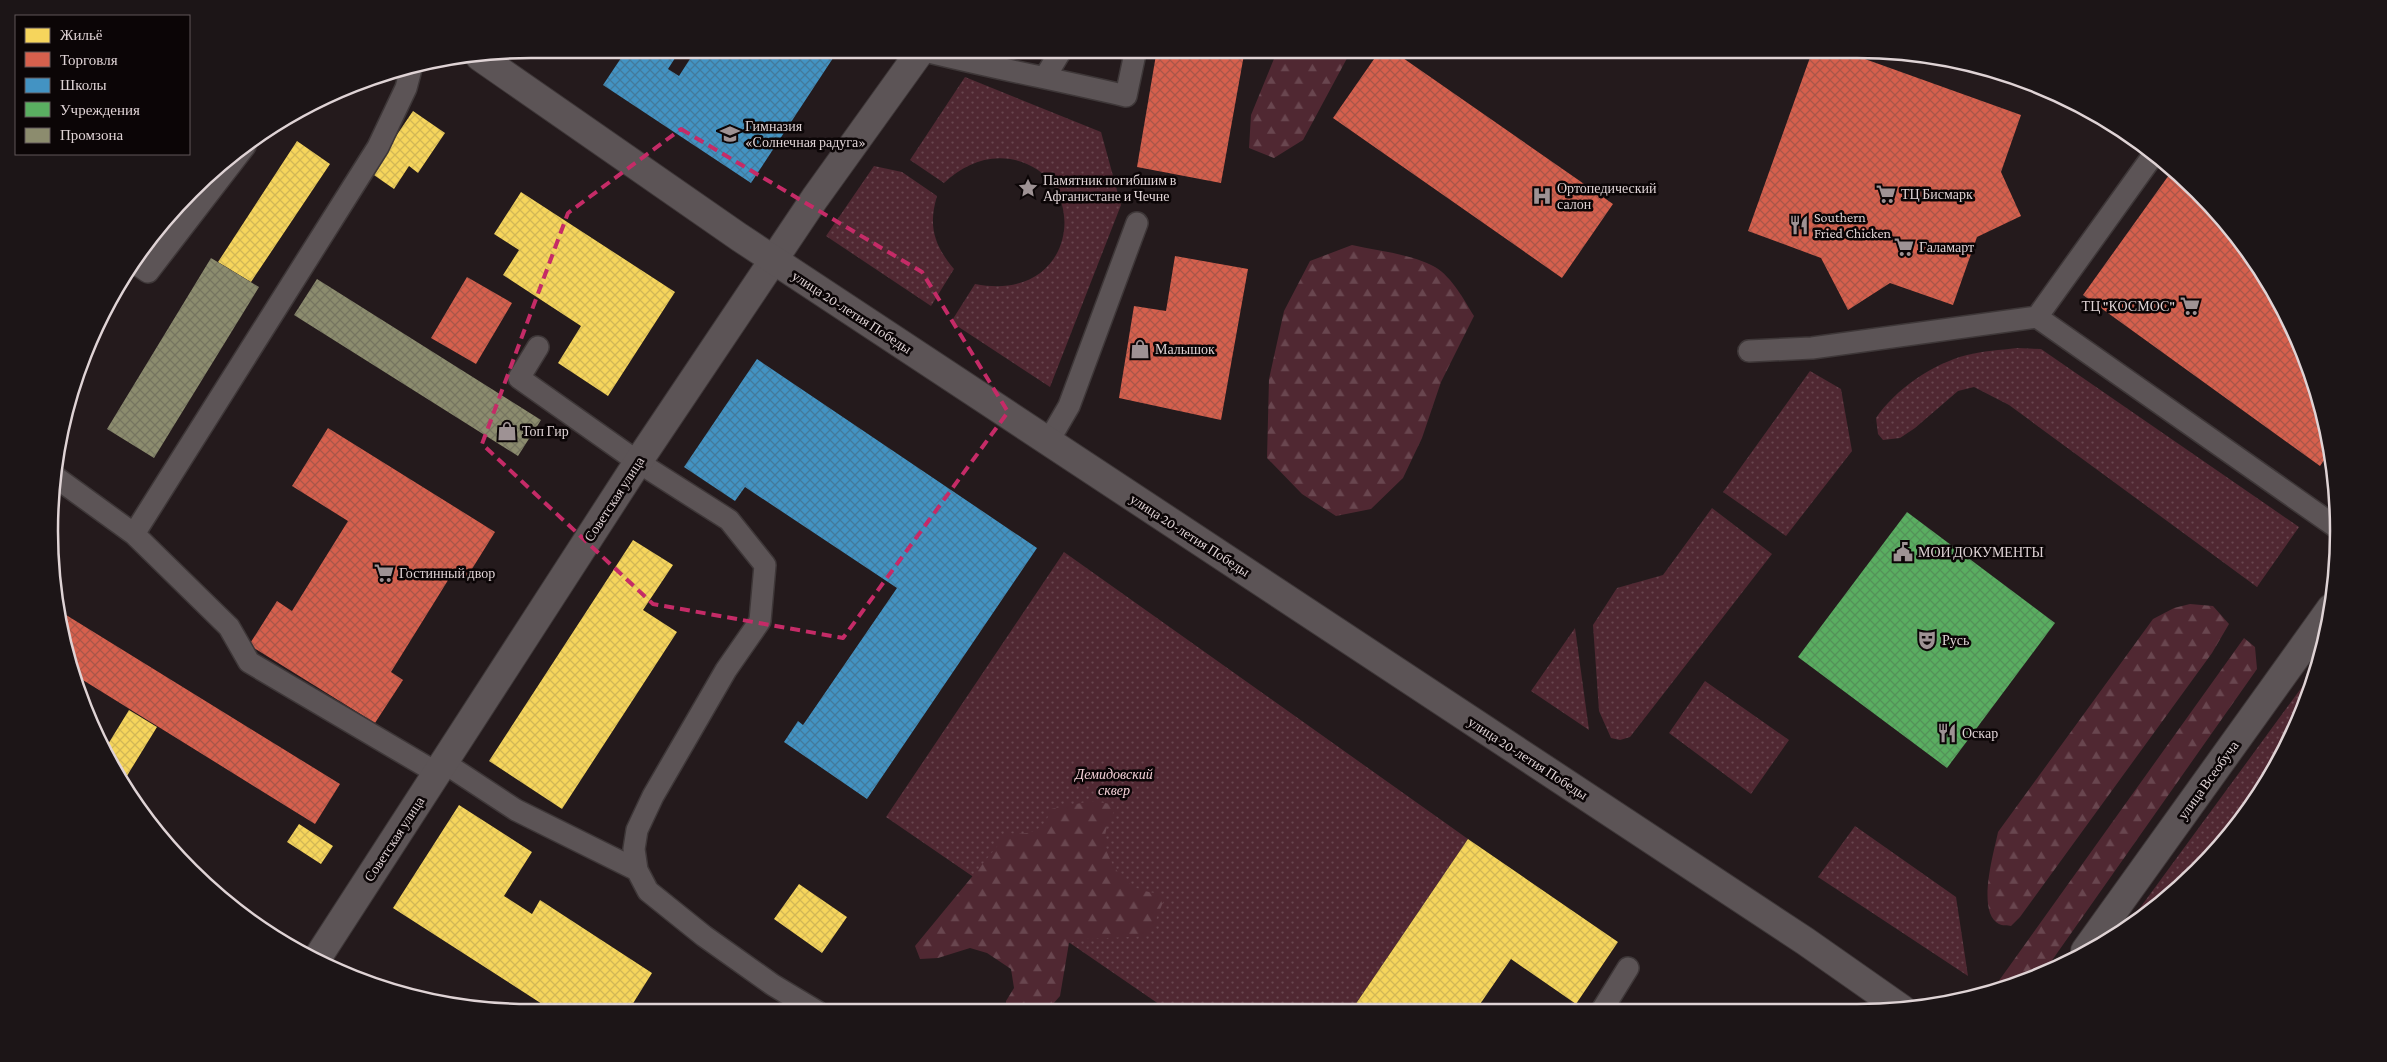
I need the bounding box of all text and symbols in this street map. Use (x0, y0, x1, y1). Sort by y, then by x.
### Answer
legend (15, 15, 190, 155)
text: Жильё (60, 27, 103, 43)
text: Торговля (60, 52, 118, 68)
text: Школы (60, 77, 107, 93)
text: Учреждения (60, 102, 140, 118)
place label: Гимназия «Солнечная радуга» (745, 118, 866, 150)
school or university icon: Гимназия «Солнечная радуга» (719, 123, 741, 145)
text: Промзона (60, 127, 123, 143)
place label: Памятник погибшим в Афганистане и Чечне (1043, 172, 1177, 204)
place icon: Памятник погибшим в Афганистане и Чечне (1017, 177, 1039, 199)
place label: Ортопедический салон (1557, 180, 1657, 212)
supermarket icon: ТЦ Бисмарк (1875, 183, 1897, 205)
hospital icon: Ортопедический салон (1531, 185, 1553, 207)
place label: ТЦ Бисмарк (1901, 186, 1973, 202)
place label: Southern Fried Chicken (1814, 209, 1892, 241)
restaurant icon: Southern Fried Chicken (1788, 214, 1810, 236)
supermarket icon: Галамарт (1893, 236, 1915, 258)
place label: Галамарт (1919, 239, 1974, 255)
street label: улица 20-летия Победы (789, 267, 915, 357)
supermarket icon: ТЦ "КОСМОС" (2179, 295, 2201, 317)
place label: ТЦ "КОСМОС" (2082, 298, 2175, 314)
shop icon: Малышок (1129, 338, 1151, 360)
place label: Малышок (1155, 341, 1215, 357)
shop icon: Топ Гир (496, 420, 518, 442)
place label: Топ Гир (522, 423, 569, 439)
street label: Советская улица (581, 453, 648, 544)
street label: улица 20-летия Победы (1127, 490, 1253, 580)
public building icon: МОИ ДОКУМЕНТЫ (1892, 541, 1914, 563)
place label: МОИ ДОКУМЕНТЫ (1918, 544, 2044, 560)
supermarket icon: Гостинный двор (373, 562, 395, 584)
place label: Гостинный двор (399, 565, 495, 581)
theatre icon: Русь (1916, 629, 1938, 651)
place label: Русь (1942, 632, 1969, 648)
street label: улица 20-летия Победы (1465, 713, 1591, 803)
restaurant icon: Оскар (1936, 722, 1958, 744)
place label: Оскар (1962, 725, 1998, 741)
street label: улица Всеобуча (2174, 737, 2242, 822)
park label: Демидовский сквер (1073, 766, 1153, 798)
street label: Советская улица (361, 793, 428, 884)

